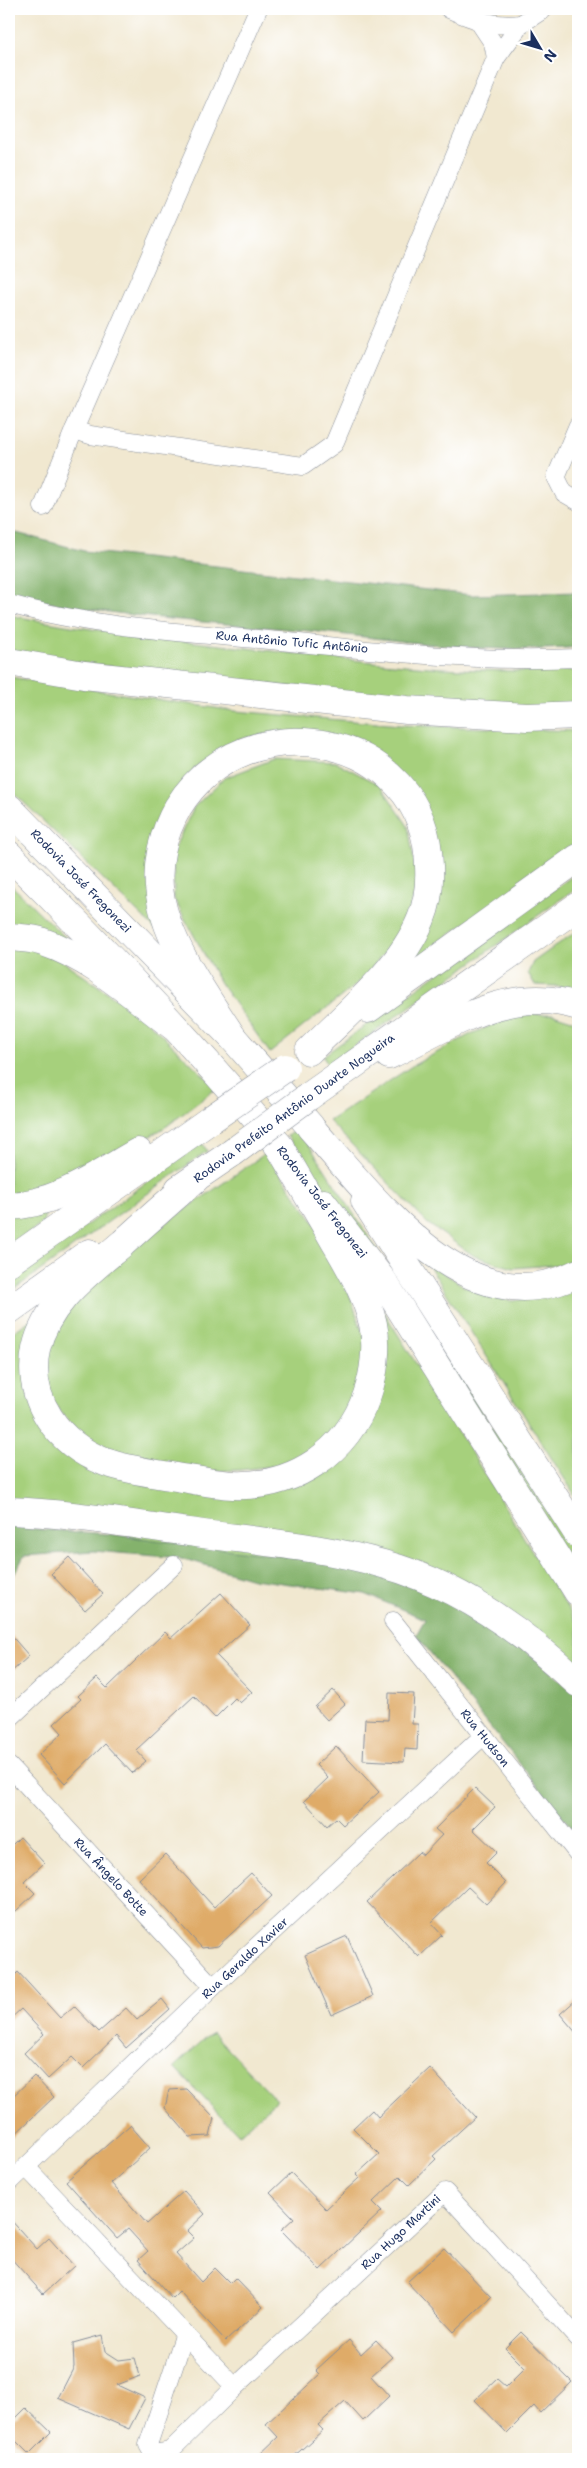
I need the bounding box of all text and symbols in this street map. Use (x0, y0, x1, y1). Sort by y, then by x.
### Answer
north arrow (514, 22, 564, 72)
text: N (540, 46, 561, 66)
street label: Rua Antônio Tufic Antônio (215, 627, 369, 657)
street label: Rodovia José Fregonezi (27, 826, 135, 936)
street label: Rodovia Prefeito Antônio Duarte Nogueira (190, 1029, 398, 1186)
street label: Rodovia José Fregonezi (273, 1143, 371, 1261)
street label: Rua Hudson (457, 1706, 513, 1770)
street label: Rua Ângelo Botte (70, 1834, 152, 1920)
street label: Rua Geraldo Xavier (198, 1913, 292, 2002)
street label: Rua Hugo Martini (358, 2191, 444, 2273)

